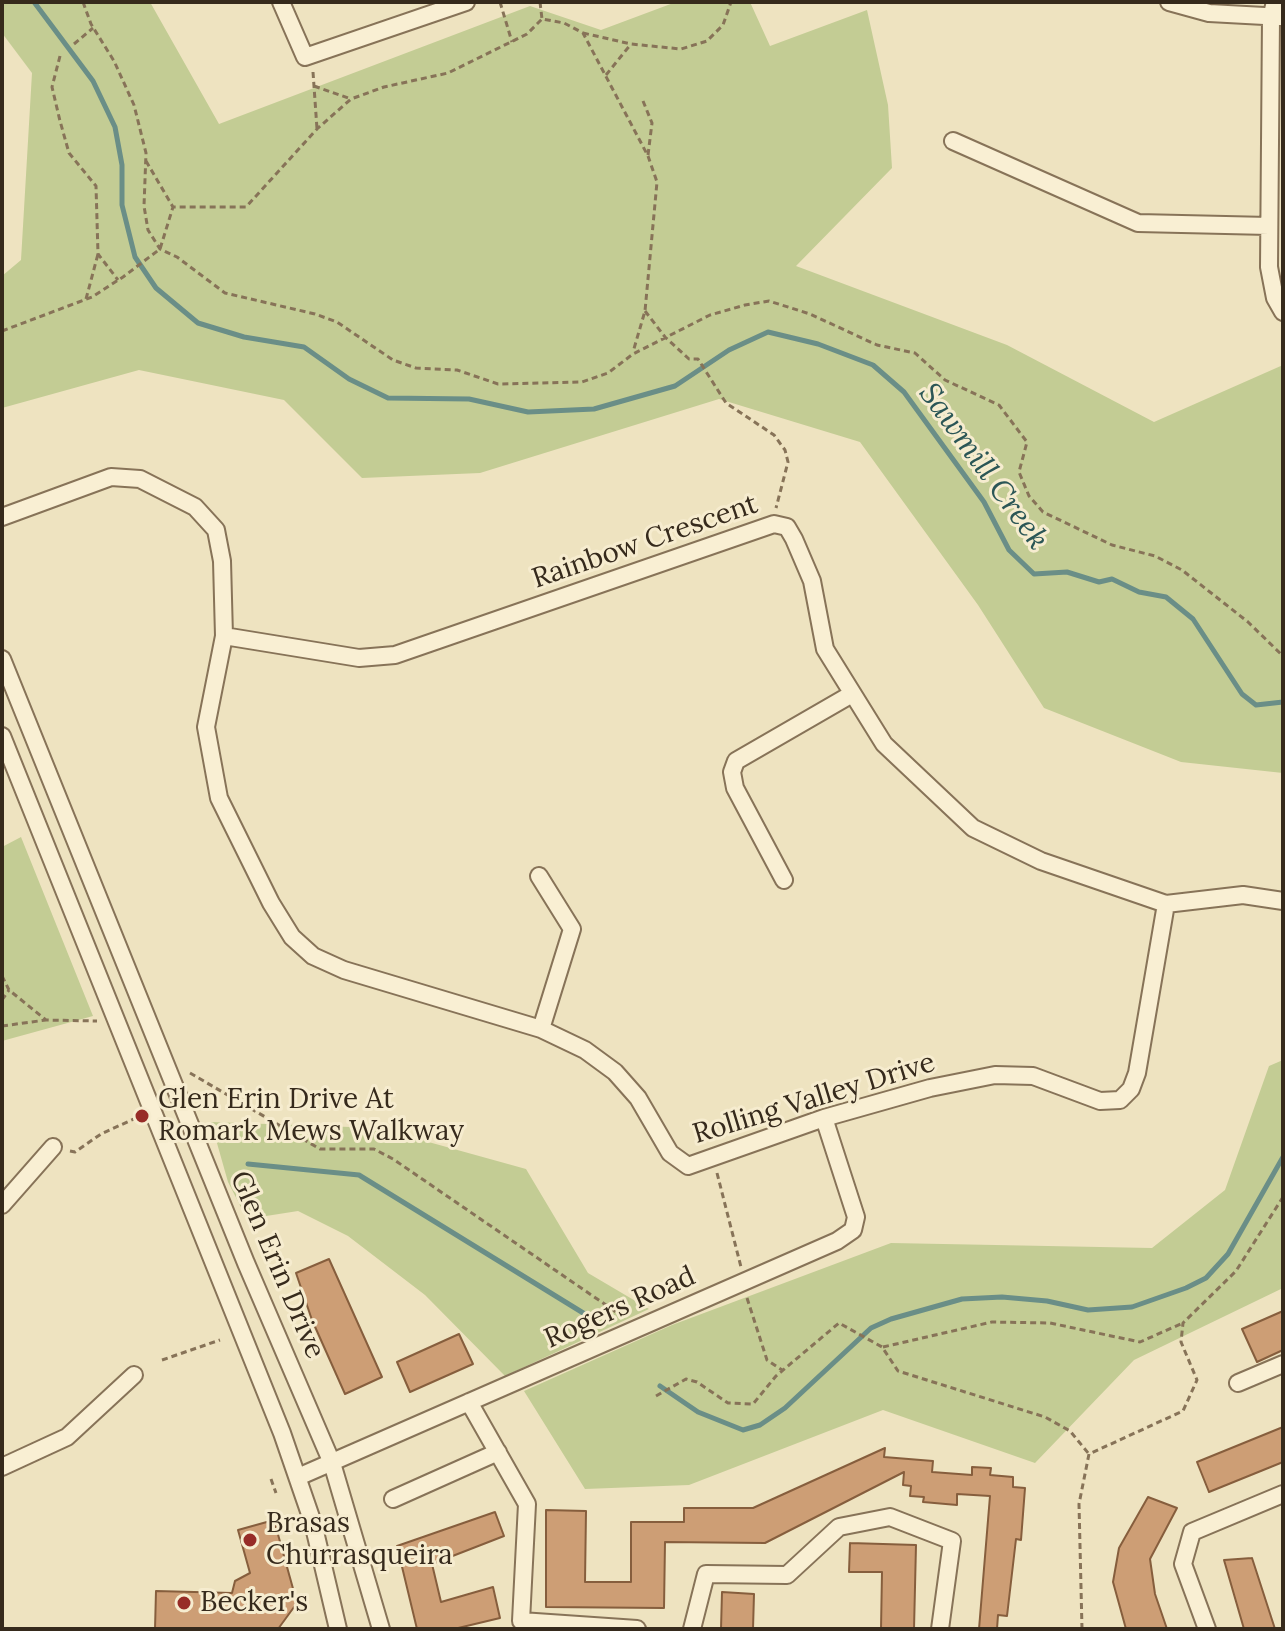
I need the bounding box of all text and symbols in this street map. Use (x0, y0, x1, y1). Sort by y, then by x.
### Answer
water label: Sawmill Creek (911, 377, 1055, 557)
street label: Rainbow Crescent (528, 488, 762, 596)
street label: Rolling Valley Drive (689, 1046, 939, 1152)
place label: Glen Erin Drive At Romark Mews Walkway (158, 1083, 464, 1149)
marker: Glen Erin Drive At Romark Mews Walkway (133, 1107, 151, 1125)
street label: Glen Erin Drive (222, 1166, 332, 1364)
street label: Rogers Road (539, 1260, 701, 1356)
place label: Brasas Churrasqueira (266, 1507, 453, 1573)
marker: Brasas Churrasqueira (241, 1531, 259, 1549)
place label: Becker's (200, 1586, 308, 1620)
marker: Becker's (175, 1594, 193, 1612)

